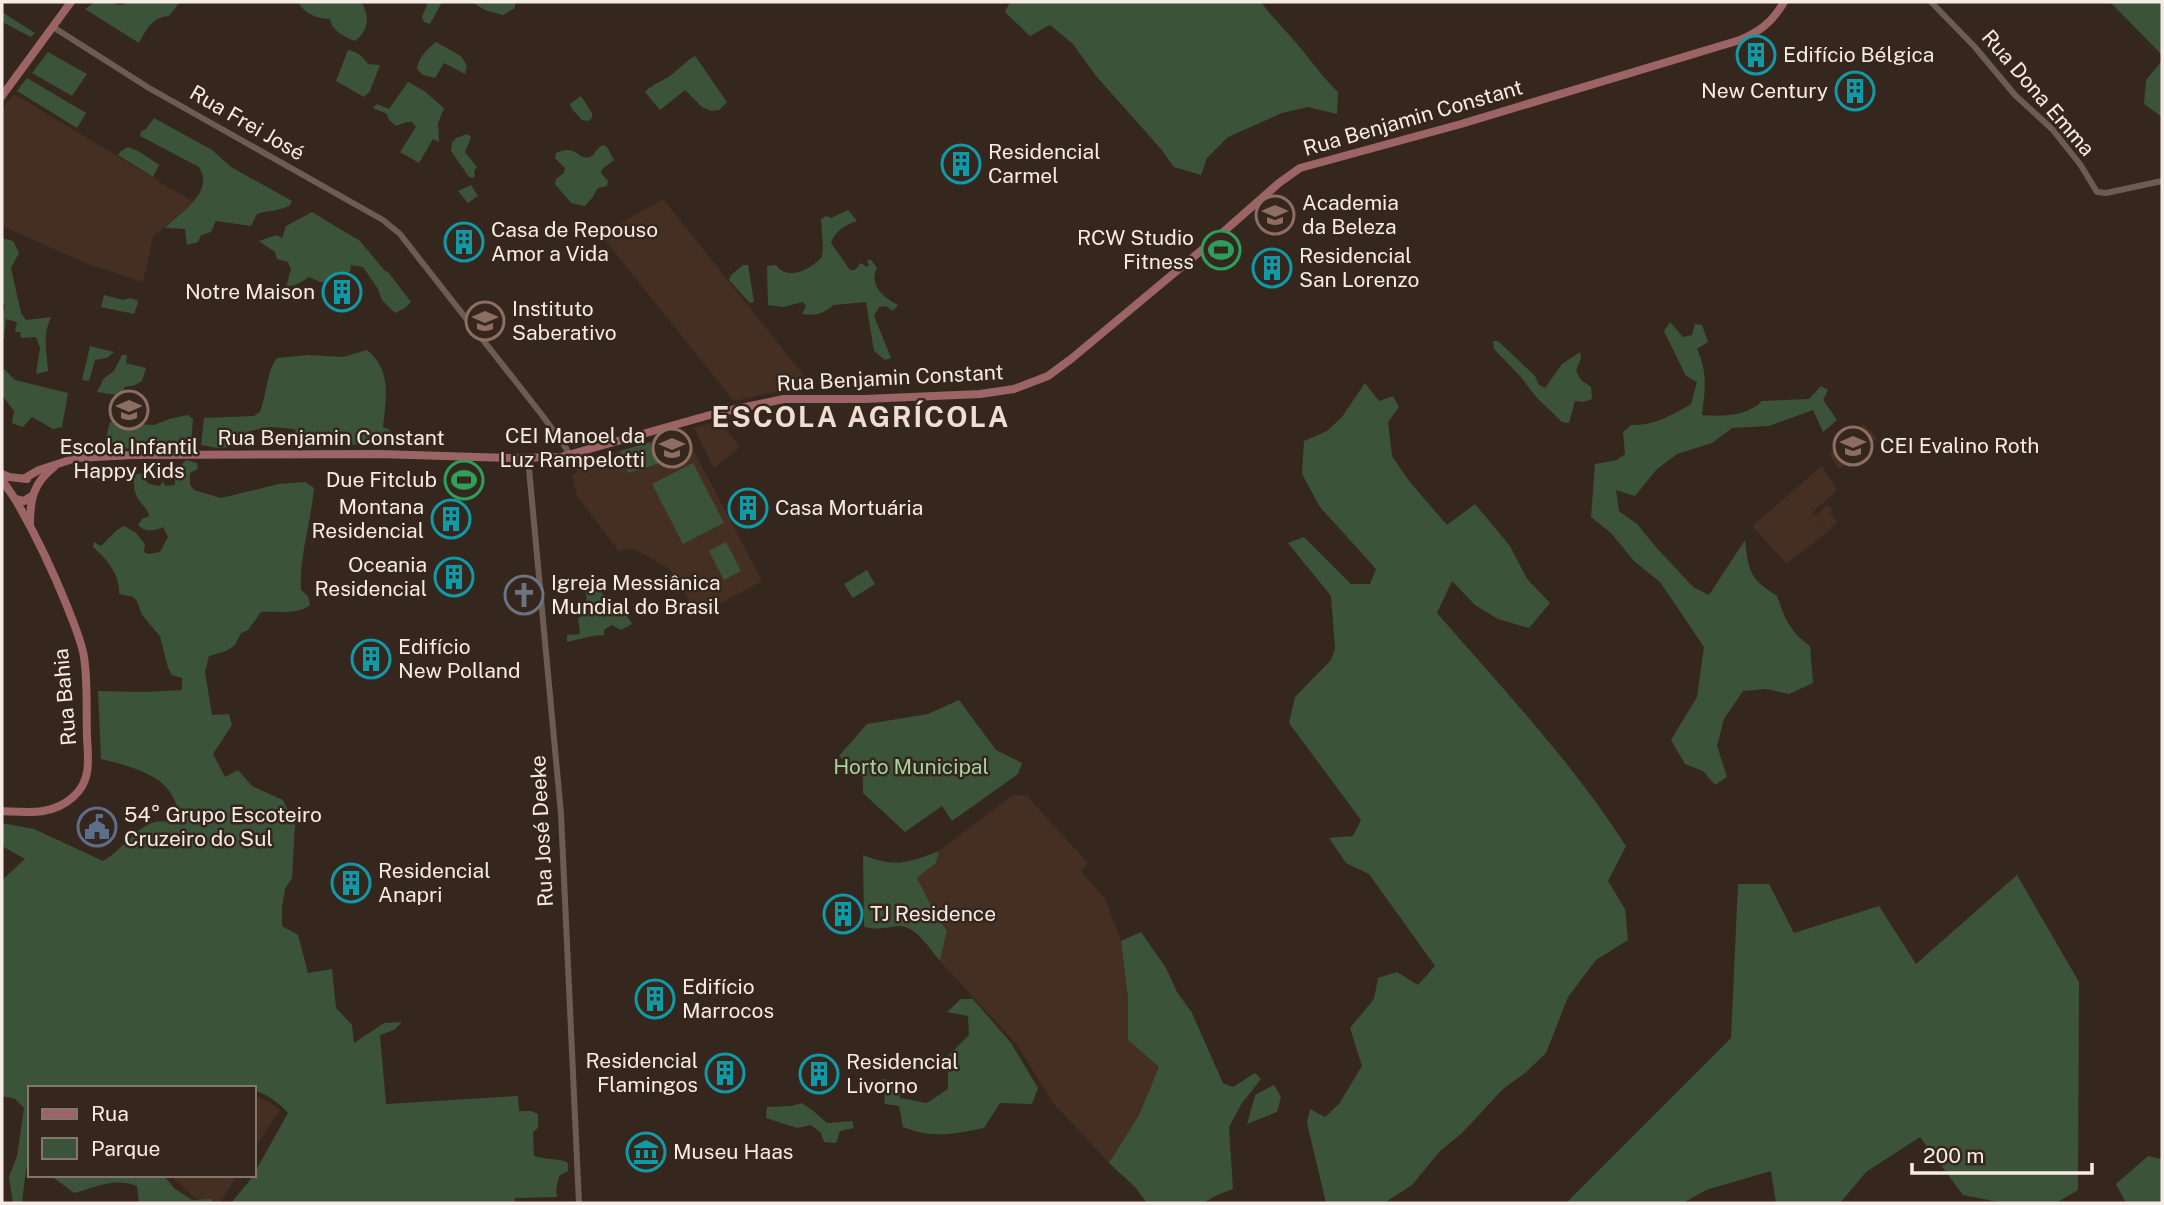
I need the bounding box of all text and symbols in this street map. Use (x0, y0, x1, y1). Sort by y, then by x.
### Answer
street label: Rua Dona Emma (1977, 25, 2100, 161)
building icon: Edifício Bélgica (1735, 34, 1777, 76)
place label: Edifício Bélgica (1783, 42, 1934, 67)
building icon: New Century (1834, 70, 1876, 112)
street label: Rua Benjamin Constant (1300, 74, 1526, 161)
place label: New Century (1701, 78, 1828, 103)
street label: Rua Frei José (186, 80, 309, 165)
place label: Residencial Carmel (988, 139, 1101, 188)
building icon: Residencial Carmel (940, 143, 982, 185)
place label: Academia da Beleza (1302, 190, 1399, 239)
school or university icon: Academia da Beleza (1254, 194, 1296, 236)
place label: Casa de Repouso Amor a Vida (491, 217, 658, 266)
building icon: Casa de Repouso Amor a Vida (443, 221, 485, 263)
place label: RCW Studio Fitness (1077, 225, 1194, 274)
sports icon: RCW Studio Fitness (1200, 229, 1242, 271)
place label: Residencial San Lorenzo (1299, 243, 1419, 292)
building icon: Residencial San Lorenzo (1251, 247, 1293, 289)
building icon: Notre Maison (321, 271, 363, 313)
place label: Notre Maison (185, 279, 315, 304)
place label: Instituto Saberativo (512, 296, 617, 345)
school or university icon: Instituto Saberativo (464, 300, 506, 342)
street label: Rua Benjamin Constant (776, 359, 1004, 396)
school or university icon: Escola Infantil Happy Kids (108, 389, 150, 431)
district label: ESCOLA AGRÍCOLA (712, 400, 1010, 433)
place label: CEI Manoel da Luz Rampelotti (500, 423, 645, 472)
street label: Rua Benjamin Constant (217, 425, 445, 450)
school or university icon: CEI Evalino Roth (1832, 425, 1874, 467)
school or university icon: CEI Manoel da Luz Rampelotti (651, 427, 693, 469)
place label: CEI Evalino Roth (1880, 433, 2039, 458)
place label: Escola Infantil Happy Kids (60, 434, 198, 483)
sports icon: Due Fitclub (443, 459, 485, 501)
place label: Due Fitclub (326, 467, 437, 492)
building icon: Casa Mortuária (727, 487, 769, 529)
place label: Montana Residencial (312, 494, 424, 543)
place label: Casa Mortuária (775, 495, 923, 520)
building icon: Montana Residencial (430, 498, 472, 540)
place label: Oceania Residencial (315, 552, 427, 601)
building icon: Oceania Residencial (433, 556, 475, 598)
place label: Igreja Messiânica Mundial do Brasil (551, 570, 721, 619)
church icon: Igreja Messiânica Mundial do Brasil (503, 574, 545, 616)
place label: Edifício New Polland (398, 634, 520, 683)
building icon: Edifício New Polland (350, 638, 392, 680)
street label: Rua Bahia (48, 647, 81, 747)
street label: Rua José Deeke (525, 754, 558, 908)
park label: Horto Municipal (833, 754, 989, 779)
place label: 54° Grupo Escoteiro Cruzeiro do Sul (124, 802, 322, 851)
public building icon: 54° Grupo Escoteiro Cruzeiro do Sul (76, 806, 118, 848)
place label: Residencial Anapri (378, 858, 491, 907)
building icon: Residencial Anapri (330, 862, 372, 904)
building icon: TJ Residence (822, 893, 864, 935)
place label: TJ Residence (870, 901, 996, 926)
place label: Edifício Marrocos (682, 974, 774, 1023)
building icon: Edifício Marrocos (634, 978, 676, 1020)
place label: Residencial Flamingos (586, 1048, 698, 1097)
place label: Residencial Livorno (846, 1049, 959, 1098)
building icon: Residencial Flamingos (704, 1052, 746, 1094)
building icon: Residencial Livorno (798, 1053, 840, 1095)
legend (28, 1086, 256, 1177)
text: Rua (91, 1101, 129, 1126)
museum icon: Museu Haas (625, 1131, 667, 1173)
scale bar (1912, 1132, 2092, 1176)
text: Parque (91, 1136, 160, 1161)
place label: Museu Haas (673, 1139, 793, 1164)
text: 200 m (1923, 1143, 1984, 1168)

